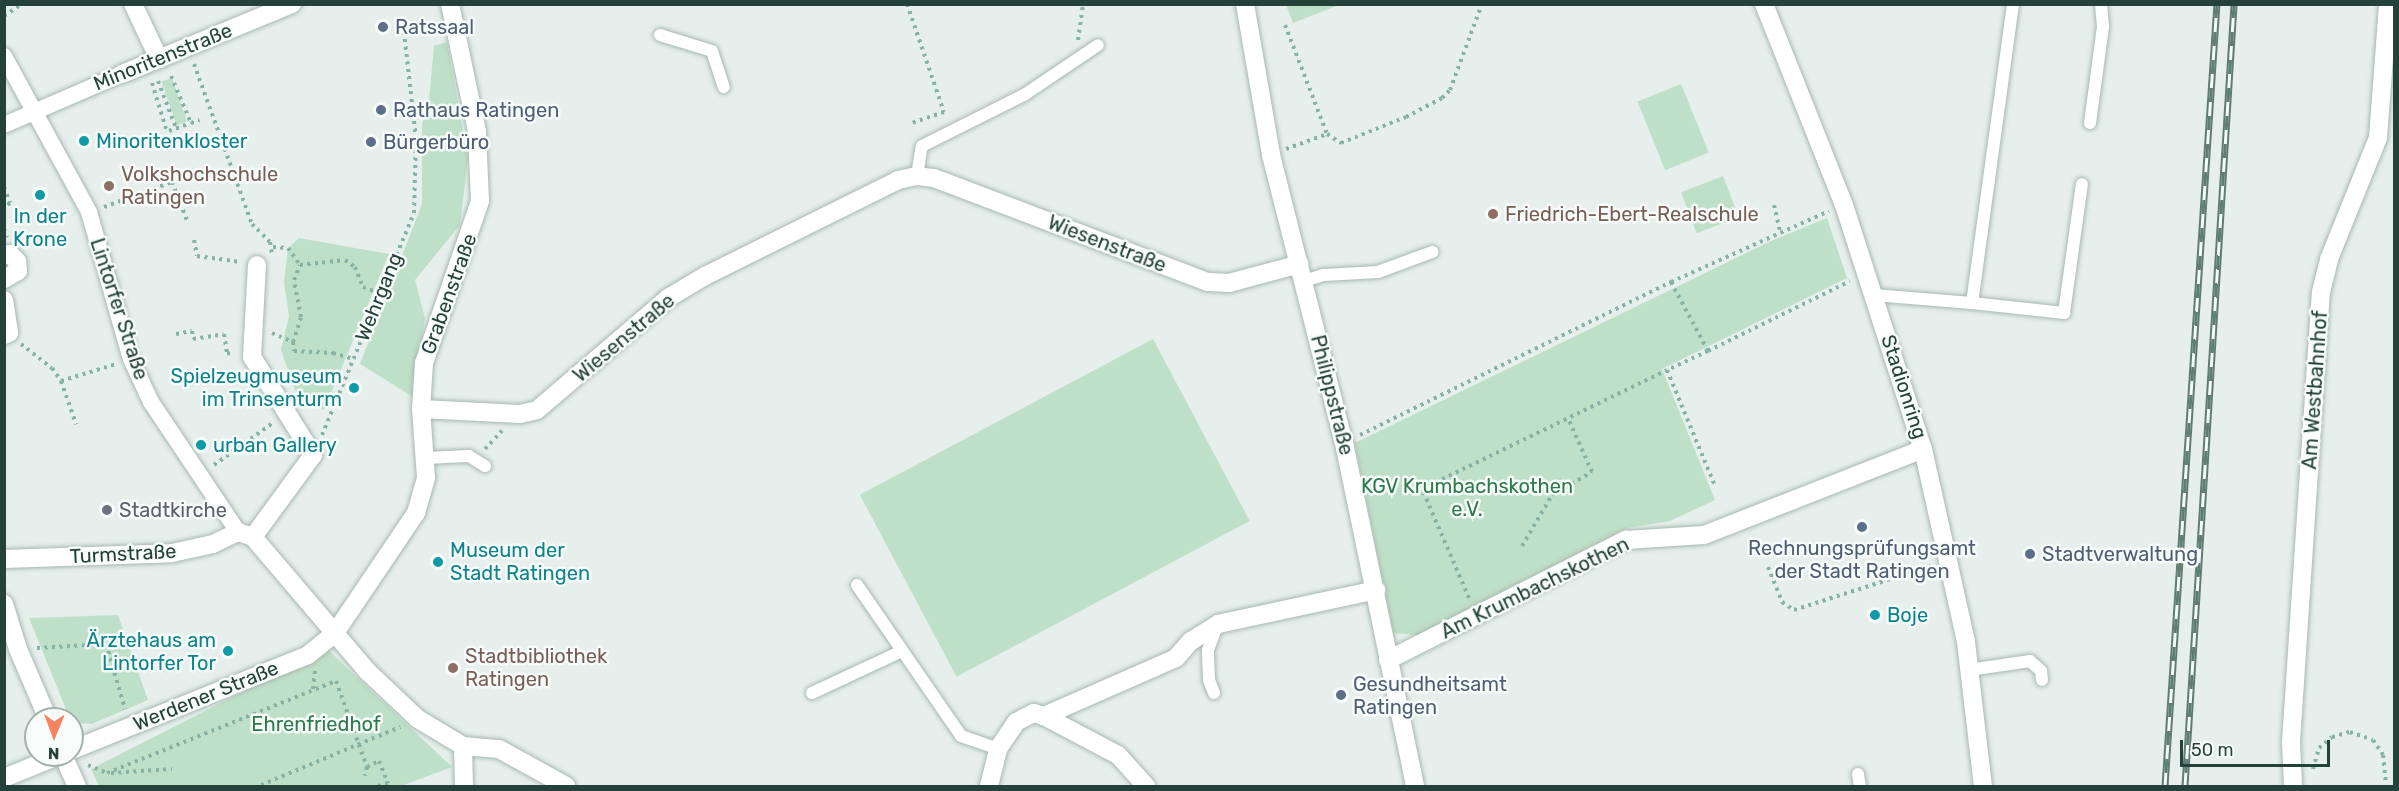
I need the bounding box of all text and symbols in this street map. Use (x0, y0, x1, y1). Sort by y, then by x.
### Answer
place label: Ratssaal (395, 15, 474, 39)
street label: Minoritenstraße (90, 18, 236, 96)
marker: Ratssaal (376, 20, 390, 34)
place label: Rathaus Ratingen (393, 98, 559, 122)
marker: Rathaus Ratingen (374, 103, 388, 117)
place label: Minoritenkloster (96, 129, 247, 153)
place label: Bürgerbüro (383, 130, 489, 154)
marker: Minoritenkloster (77, 134, 91, 148)
marker: Bürgerbüro (364, 135, 378, 149)
place label: Volkshochschule Ratingen (121, 162, 278, 209)
marker: Volkshochschule Ratingen (102, 179, 116, 193)
marker: In der Krone (33, 188, 47, 202)
place label: Friedrich-Ebert-Realschule (1505, 202, 1759, 226)
place label: In der Krone (13, 204, 67, 251)
marker: Friedrich-Ebert-Realschule (1486, 207, 1500, 221)
street label: Wiesenstraße (1044, 210, 1170, 278)
street label: Grabenstraße (416, 230, 482, 358)
street label: Lintorfer Straße (85, 235, 153, 383)
street label: Wehrgang (350, 249, 408, 345)
street label: Wiesenstraße (568, 289, 680, 387)
street label: Am Westbahnhof (2297, 310, 2333, 470)
street label: Philippstraße (1305, 332, 1359, 458)
street label: Stadionring (1876, 332, 1932, 442)
place label: Spielzeugmuseum im Trinsenturm (170, 365, 342, 412)
marker: Spielzeugmuseum im Trinsenturm (347, 381, 361, 395)
place label: urban Gallery (213, 433, 337, 457)
marker: urban Gallery (194, 438, 208, 452)
park label: KGV Krumbachskothen e.V. (1361, 475, 1573, 522)
place label: Stadtkirche (119, 498, 227, 522)
marker: Stadtkirche (100, 503, 114, 517)
marker: Rechnungsprüfungsamt der Stadt Ratingen (1855, 520, 1869, 534)
street label: Am Krumbachskothen (1437, 532, 1633, 644)
place label: Rechnungsprüfungsamt der Stadt Ratingen (1748, 536, 1976, 583)
place label: Museum der Stadt Ratingen (450, 538, 590, 585)
street label: Turmstraße (69, 539, 177, 569)
place label: Stadtverwaltung (2042, 542, 2198, 566)
marker: Stadtverwaltung (2023, 547, 2037, 561)
marker: Museum der Stadt Ratingen (431, 555, 445, 569)
place label: Boje (1887, 603, 1928, 627)
marker: Boje (1868, 608, 1882, 622)
place label: Ärztehaus am Lintorfer Tor (87, 628, 216, 675)
marker: Ärztehaus am Lintorfer Tor (221, 644, 235, 658)
place label: Stadtbibliothek Ratingen (465, 644, 607, 691)
street label: Werdener Straße (130, 656, 282, 736)
marker: Stadtbibliothek Ratingen (446, 661, 460, 675)
place label: Gesundheitsamt Ratingen (1353, 672, 1507, 719)
marker: Gesundheitsamt Ratingen (1334, 688, 1348, 702)
north arrow (24, 707, 84, 767)
park label: Ehrenfriedhof (251, 712, 381, 736)
scale bar (2183, 728, 2333, 766)
text: 50 m (2191, 739, 2234, 761)
text: N (48, 744, 60, 763)

